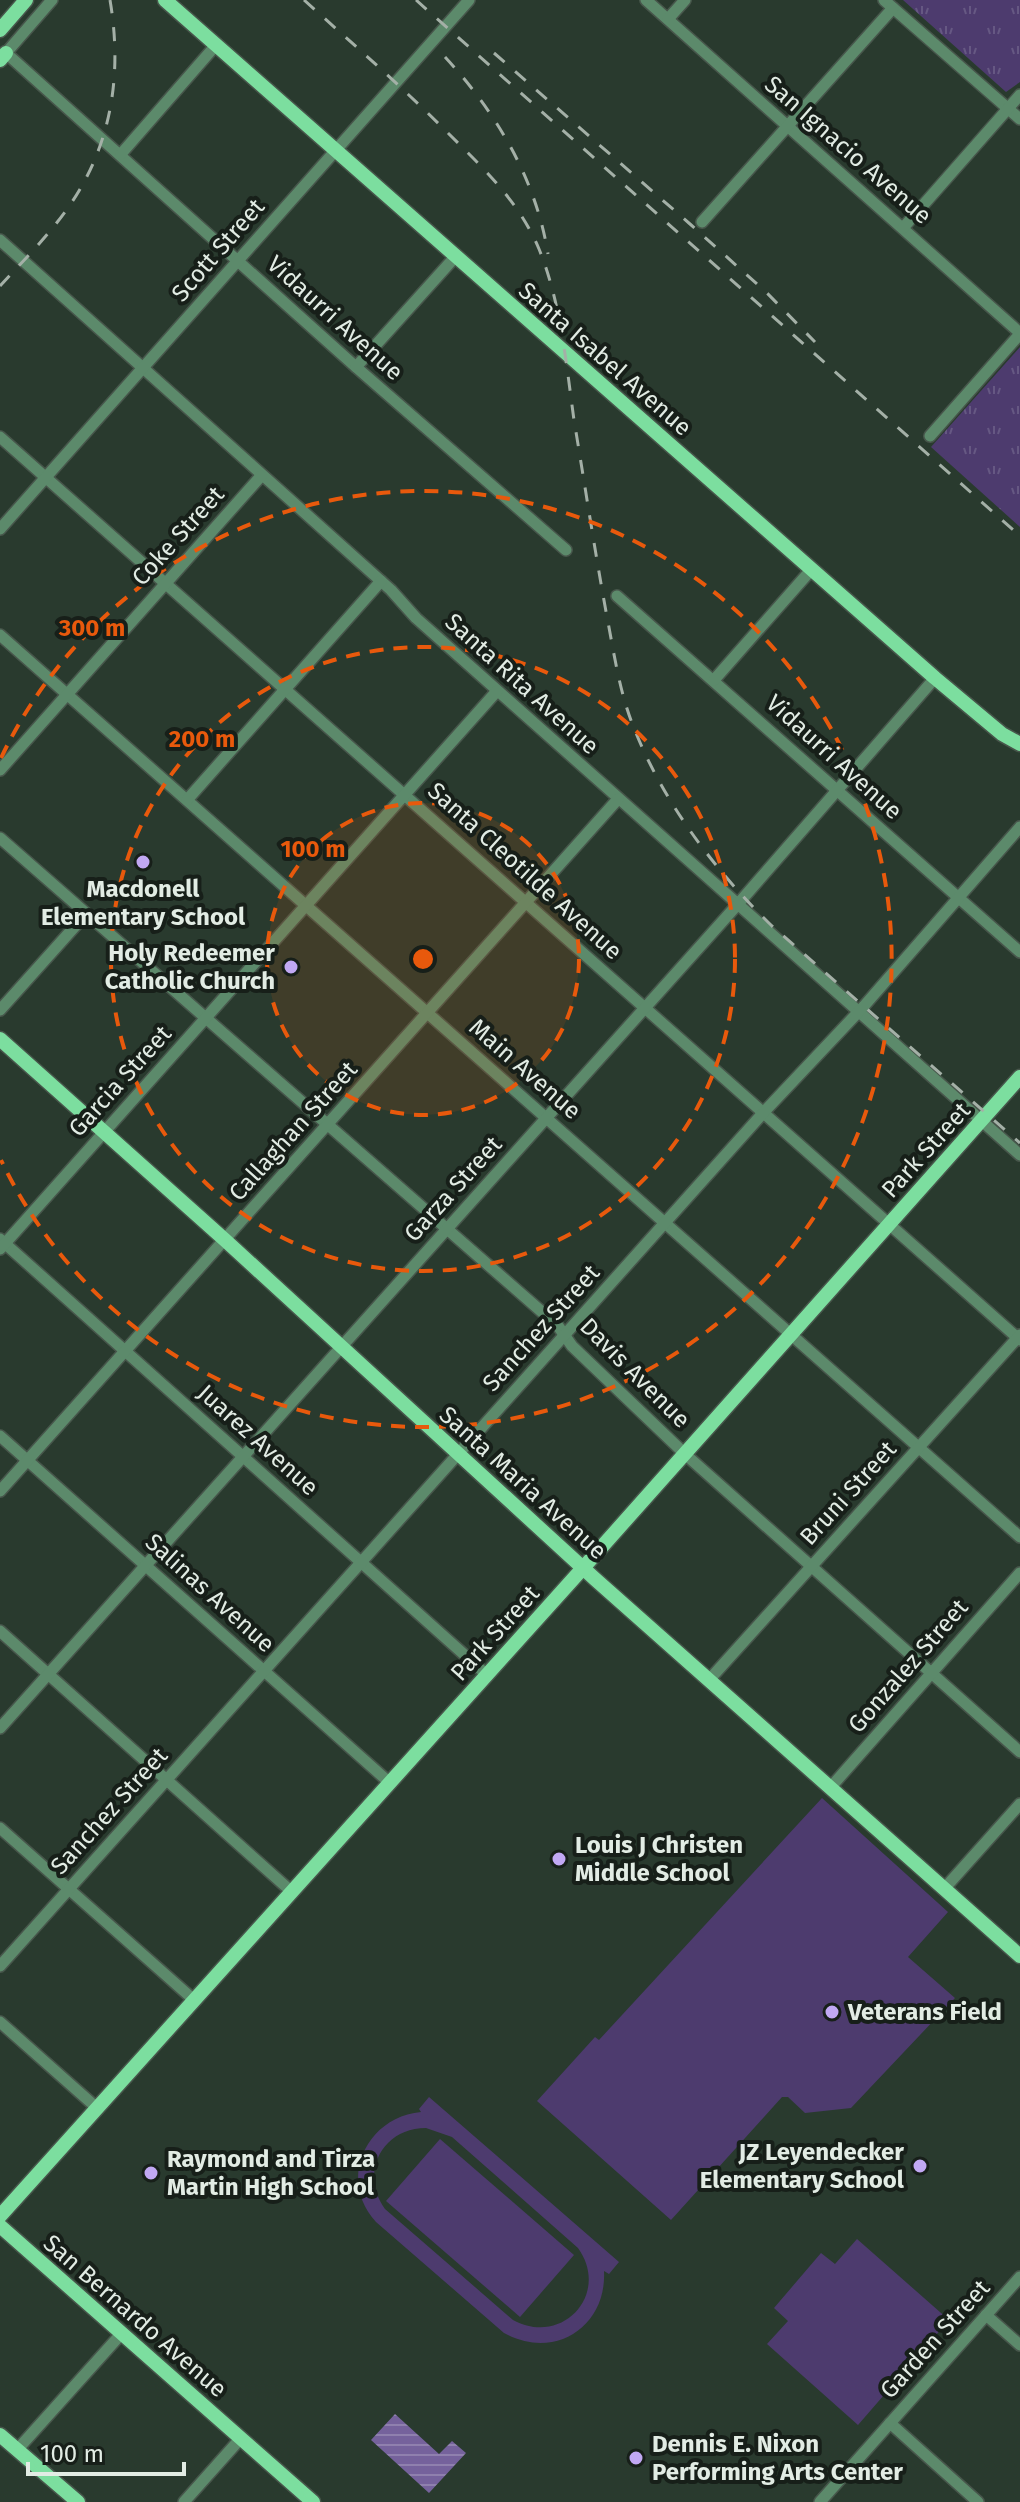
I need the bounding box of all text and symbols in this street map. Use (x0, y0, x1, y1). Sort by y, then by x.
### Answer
street label: San Ignacio Avenue (759, 70, 937, 230)
street label: Scott Street (166, 193, 270, 307)
street label: Vidaurri Avenue (261, 250, 409, 386)
street label: Santa Isabel Avenue (513, 276, 697, 442)
street label: Coke Street (126, 480, 230, 591)
street label: Santa Rita Avenue (439, 608, 605, 760)
text: 300 m (58, 614, 125, 642)
street label: Vidaurri Avenue (760, 689, 908, 825)
text: 200 m (169, 725, 235, 753)
street label: Santa Cleotilde Avenue (422, 777, 628, 965)
text: 100 m (280, 835, 346, 863)
marker: Macdonell Elementary School (134, 853, 152, 871)
place label: Macdonell Elementary School (41, 875, 246, 931)
place label: Holy Redeemer Catholic Church (105, 939, 275, 995)
centre of rings (409, 945, 437, 973)
marker: Holy Redeemer Catholic Church (282, 958, 300, 976)
street label: Main Avenue (464, 1013, 586, 1125)
street label: Garcia Street (63, 1020, 177, 1142)
street label: Callaghan Street (223, 1055, 363, 1206)
street label: Park Street (876, 1096, 976, 1203)
street label: Garza Street (398, 1130, 508, 1247)
street label: Sanchez Street (477, 1259, 605, 1397)
street label: Davis Avenue (574, 1312, 696, 1434)
street label: Juarez Avenue (192, 1379, 324, 1501)
street label: Santa Maria Avenue (434, 1401, 612, 1565)
street label: Bruni Street (794, 1435, 902, 1551)
street label: Salinas Avenue (140, 1528, 280, 1658)
street label: Park Street (445, 1579, 545, 1686)
street label: Gonzalez Street (842, 1593, 974, 1739)
street label: Sanchez Street (45, 1742, 173, 1880)
place label: Louis J Christen Middle School (575, 1831, 743, 1887)
marker: Louis J Christen Middle School (550, 1850, 568, 1868)
place label: Veterans Field (847, 1998, 1002, 2026)
marker: Veterans Field (823, 2003, 841, 2021)
place label: JZ Leyendecker Elementary School (700, 2138, 905, 2194)
place label: Raymond and Tirza Martin High School (167, 2145, 375, 2201)
marker: JZ Leyendecker Elementary School (911, 2157, 929, 2175)
marker: Raymond and Tirza Martin High School (142, 2164, 160, 2182)
street label: San Bernardo Avenue (38, 2229, 232, 2403)
street label: Garden Street (875, 2274, 996, 2404)
scale bar (28, 2426, 184, 2476)
place label: Dennis E. Nixon Performing Arts Center (652, 2430, 903, 2486)
text: 100 m (40, 2440, 104, 2468)
marker: Dennis E. Nixon Performing Arts Center (627, 2449, 645, 2467)

